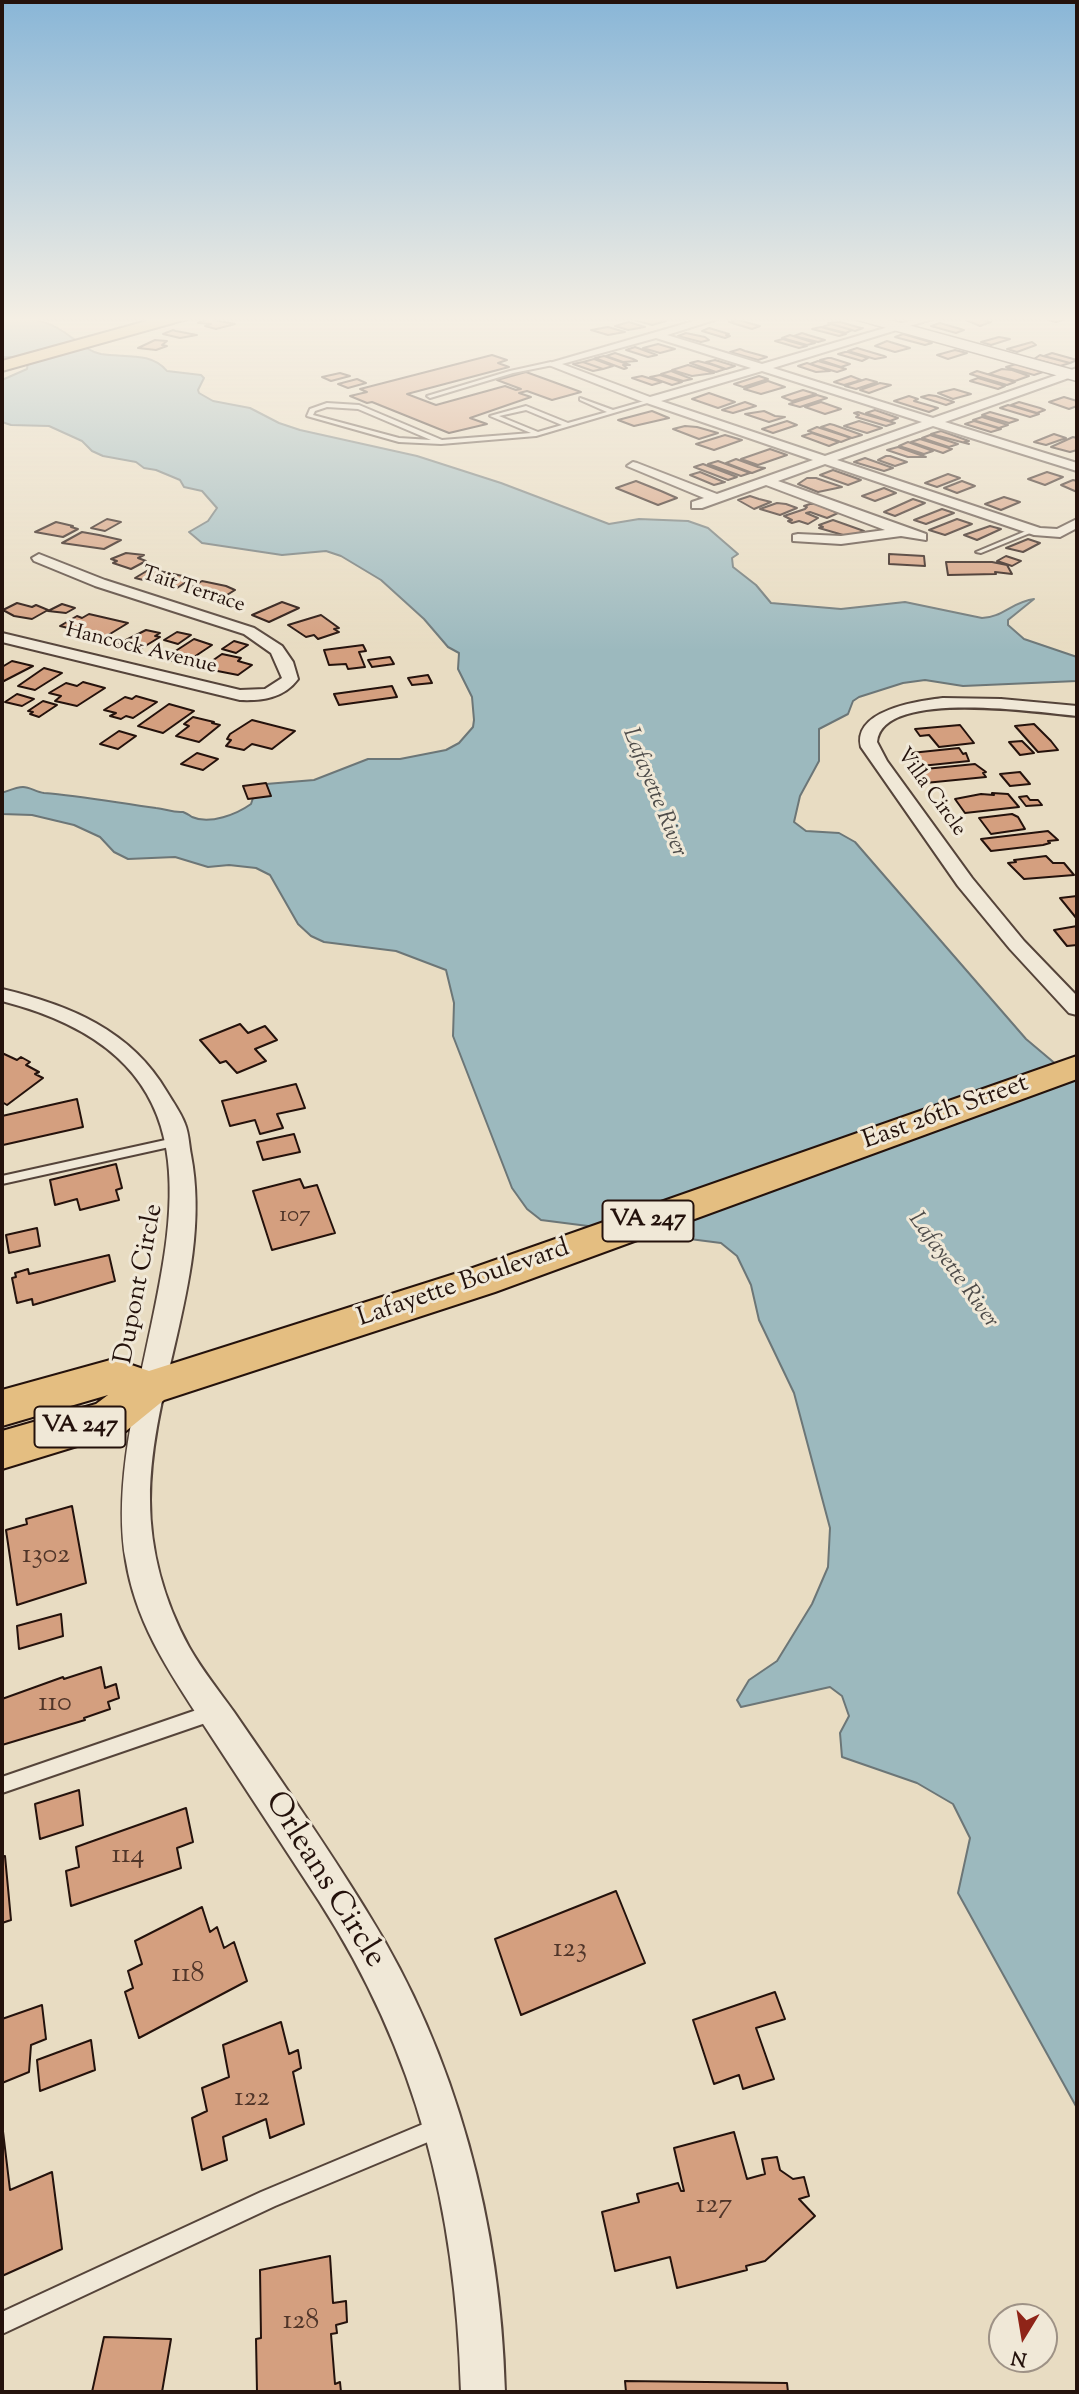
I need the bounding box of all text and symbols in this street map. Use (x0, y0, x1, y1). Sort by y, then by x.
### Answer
street label: Tait Terrace (138, 562, 248, 620)
street label: Hancock Avenue (63, 619, 219, 681)
water label: Lafayette River (615, 724, 691, 862)
street label: Villa Circle (890, 744, 970, 842)
street label: East 26th Street (859, 1070, 1033, 1158)
road number: VA 247 (602, 1200, 694, 1241)
street label: Dupont Circle (110, 1201, 172, 1367)
house number: 107 (279, 1203, 311, 1231)
water label: Lafayette River (901, 1208, 1003, 1334)
street label: Lafayette Boulevard (354, 1234, 574, 1336)
road number: VA 247 (34, 1406, 126, 1448)
house number: 1302 (22, 1540, 70, 1574)
house number: 110 (38, 1688, 72, 1722)
street label: Orleans Circle (254, 1786, 392, 1976)
house number: 114 (111, 1840, 145, 1874)
house number: 123 (553, 1934, 587, 1968)
house number: 118 (171, 1959, 205, 1993)
house number: 122 (234, 2083, 270, 2117)
house number: 127 (696, 2190, 732, 2224)
north arrow (988, 2303, 1058, 2373)
house number: 128 (283, 2306, 319, 2340)
text: N (1009, 2342, 1029, 2372)

